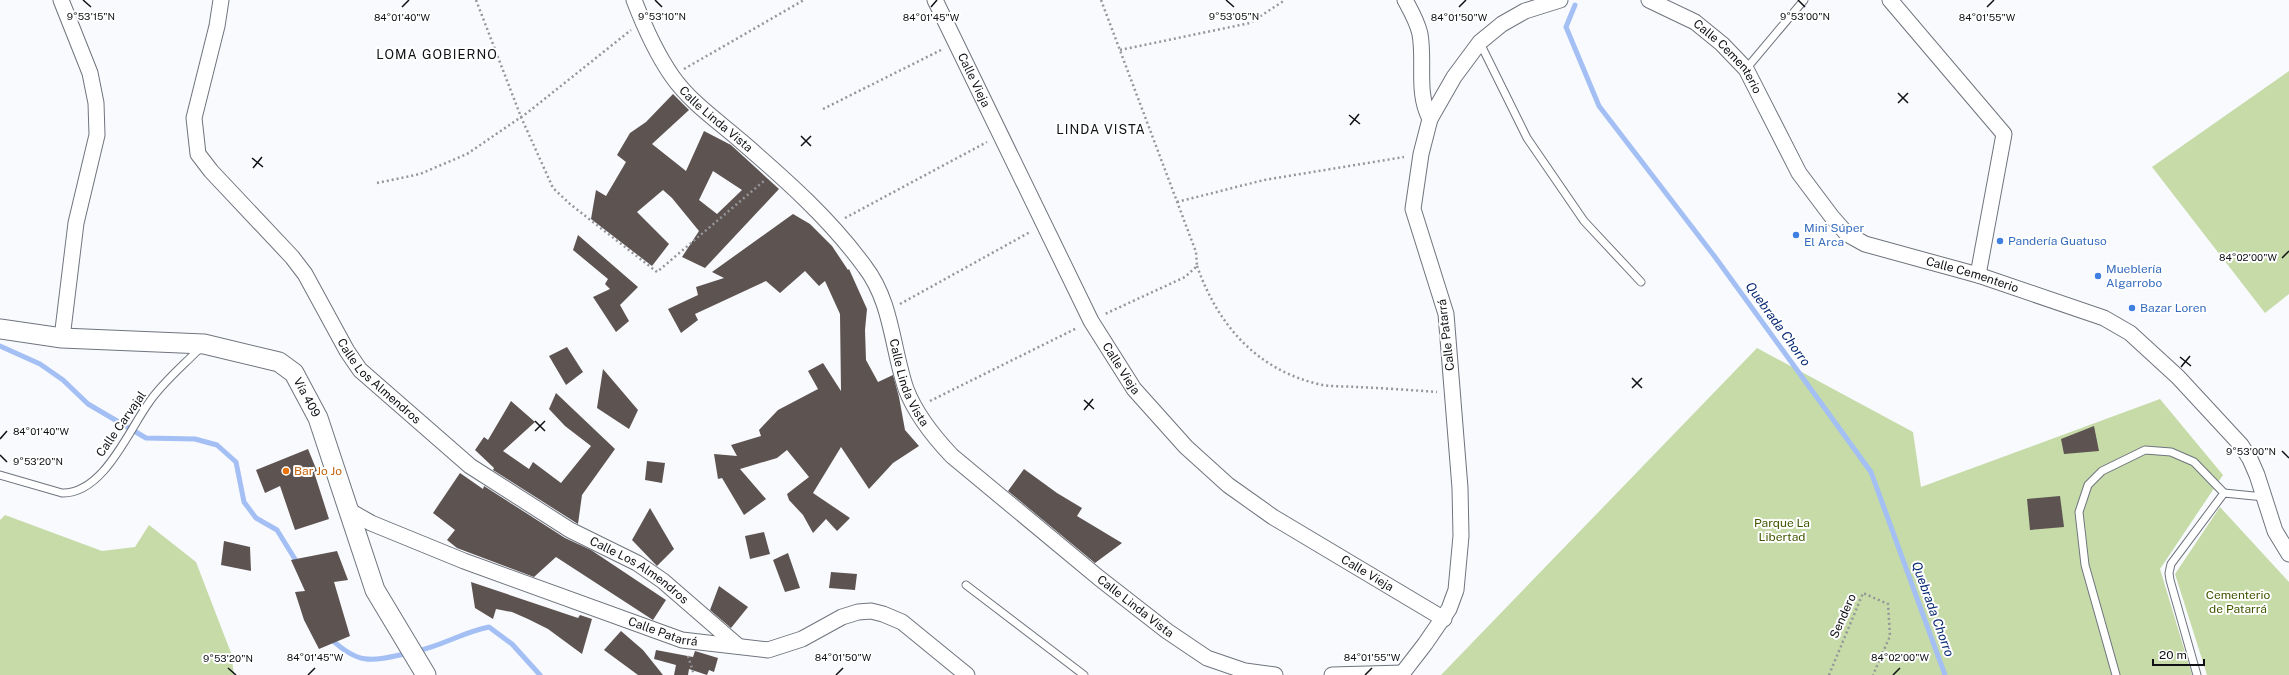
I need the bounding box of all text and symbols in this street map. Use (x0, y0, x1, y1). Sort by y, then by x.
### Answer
text: 9°53'15"N (67, 10, 115, 22)
text: 9°53'10"N (638, 10, 686, 22)
text: 9°53'05"N (1209, 10, 1259, 22)
text: 9°53'00"N (1780, 10, 1830, 22)
text: 84°01'40"W (374, 11, 431, 23)
text: 84°01'45"W (903, 11, 960, 23)
text: 84°01'50"W (1431, 11, 1488, 23)
text: 84°01'55"W (1959, 11, 2016, 23)
street label: Calle Cementerio (1691, 17, 1764, 96)
district label: LOMA GOBIERNO (376, 47, 498, 62)
street label: Calle Vieja (955, 51, 993, 109)
street label: Calle Linda Vista (676, 83, 755, 155)
district label: LINDA VISTA (1056, 122, 1146, 137)
place label: Mini Súper El Arca (1804, 221, 1865, 249)
marker: Mini Súper El Arca (1791, 230, 1801, 240)
place label: Pandería Guatuso (2008, 234, 2107, 248)
marker: Pandería Guatuso (1995, 236, 2005, 246)
text: 84°02'00"W (2219, 251, 2277, 263)
street label: Calle Cementerio (1924, 254, 2021, 295)
place label: Mueblería Algarrobo (2106, 262, 2162, 290)
marker: Mueblería Algarrobo (2093, 271, 2103, 281)
water label: Quebrada Chorro (1742, 279, 1814, 369)
street label: Calle Patarrá (1435, 298, 1457, 372)
place label: Bazar Loren (2140, 301, 2207, 315)
marker: Bazar Loren (2127, 303, 2137, 313)
street label: Calle Los Almendros (334, 336, 424, 427)
street label: Calle Linda Vista (887, 338, 932, 429)
street label: Calle Vieja (1099, 340, 1143, 397)
street label: Vía 409 (291, 375, 323, 419)
street label: Calle Carvajal (93, 388, 149, 460)
text: 84°01'40"W (13, 425, 70, 437)
text: 9°53'00"N (2226, 445, 2276, 457)
text: 9°53'20"N (13, 455, 63, 467)
place label: Bar Jo Jo (294, 464, 342, 478)
marker: Bar Jo Jo (281, 466, 291, 476)
park label: Parque La Libertad (1754, 516, 1810, 544)
street label: Calle Los Almendros (587, 534, 691, 607)
street label: Calle Vieja (1339, 552, 1396, 594)
water label: Quebrada Chorro (1909, 559, 1957, 659)
street label: Calle Linda Vista (1094, 572, 1176, 640)
park label: Cementerio de Patarrá (2206, 588, 2271, 616)
street label: Sendero (1827, 591, 1859, 640)
street label: Calle Patarrá (626, 614, 698, 649)
scale bar (2153, 641, 2204, 667)
text: 20 m (2159, 648, 2187, 662)
text: 84°01'45"W (287, 651, 344, 663)
text: 84°01'50"W (815, 651, 872, 663)
text: 84°01'55"W (1344, 651, 1401, 663)
text: 84°02'00"W (1871, 651, 1929, 663)
text: 9°53'20"N (203, 652, 253, 664)

